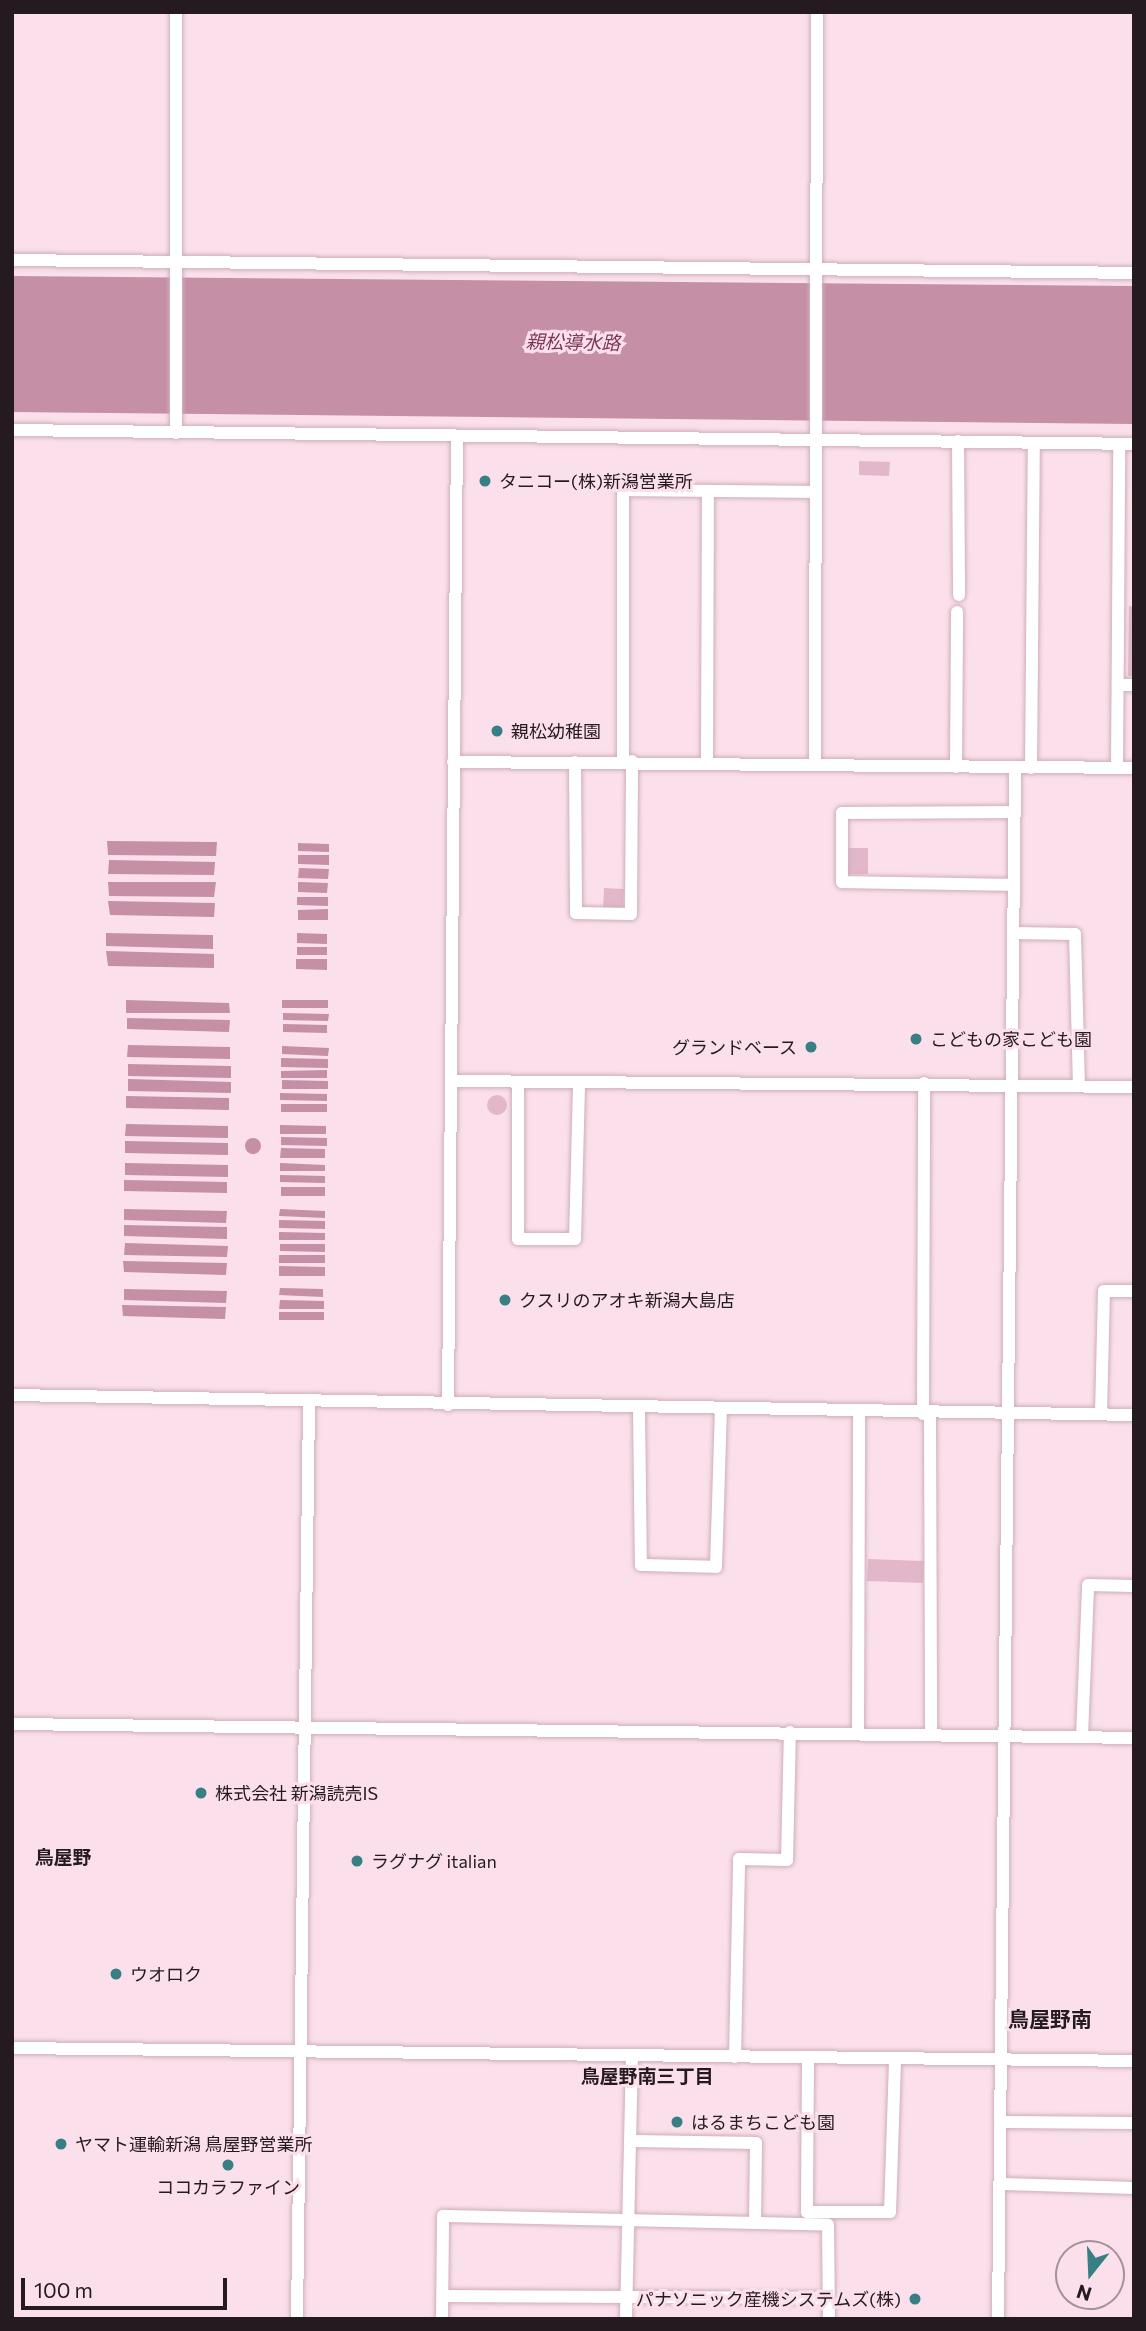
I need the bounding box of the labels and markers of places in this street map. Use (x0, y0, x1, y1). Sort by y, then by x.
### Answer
place label: タニコー(株)新潟営業所 (499, 470, 693, 492)
marker: タニコー(株)新潟営業所 (477, 473, 493, 489)
place label: 親松幼稚園 (511, 720, 601, 742)
marker: 親松幼稚園 (489, 723, 505, 739)
place label: こどもの家こども園 (930, 1028, 1092, 1050)
marker: こどもの家こども園 (908, 1031, 924, 1047)
place label: グランドベース (671, 1036, 797, 1058)
marker: グランドベース (803, 1039, 819, 1055)
place label: クスリのアオキ新潟大島店 (519, 1289, 735, 1311)
marker: クスリのアオキ新潟大島店 (497, 1292, 513, 1308)
place label: 株式会社 新潟読売IS (215, 1782, 378, 1804)
marker: 株式会社 新潟読売IS (193, 1785, 209, 1801)
place label: ラグナグ italian (371, 1850, 497, 1872)
marker: ラグナグ italian (349, 1853, 365, 1869)
place label: ウオロク (130, 1963, 202, 1985)
marker: ウオロク (108, 1966, 124, 1982)
place label: はるまちこども園 (691, 2111, 835, 2133)
marker: はるまちこども園 (669, 2114, 685, 2130)
place label: ヤマト運輸新潟 鳥屋野営業所 (75, 2133, 312, 2155)
marker: ヤマト運輸新潟 鳥屋野営業所 (53, 2136, 69, 2152)
marker: ココカラファイン (220, 2157, 236, 2173)
place label: ココカラファイン (156, 2176, 300, 2198)
place label: パナソニック産機システムズ(株) (635, 2288, 901, 2310)
marker: パナソニック産機システムズ(株) (907, 2291, 923, 2307)

